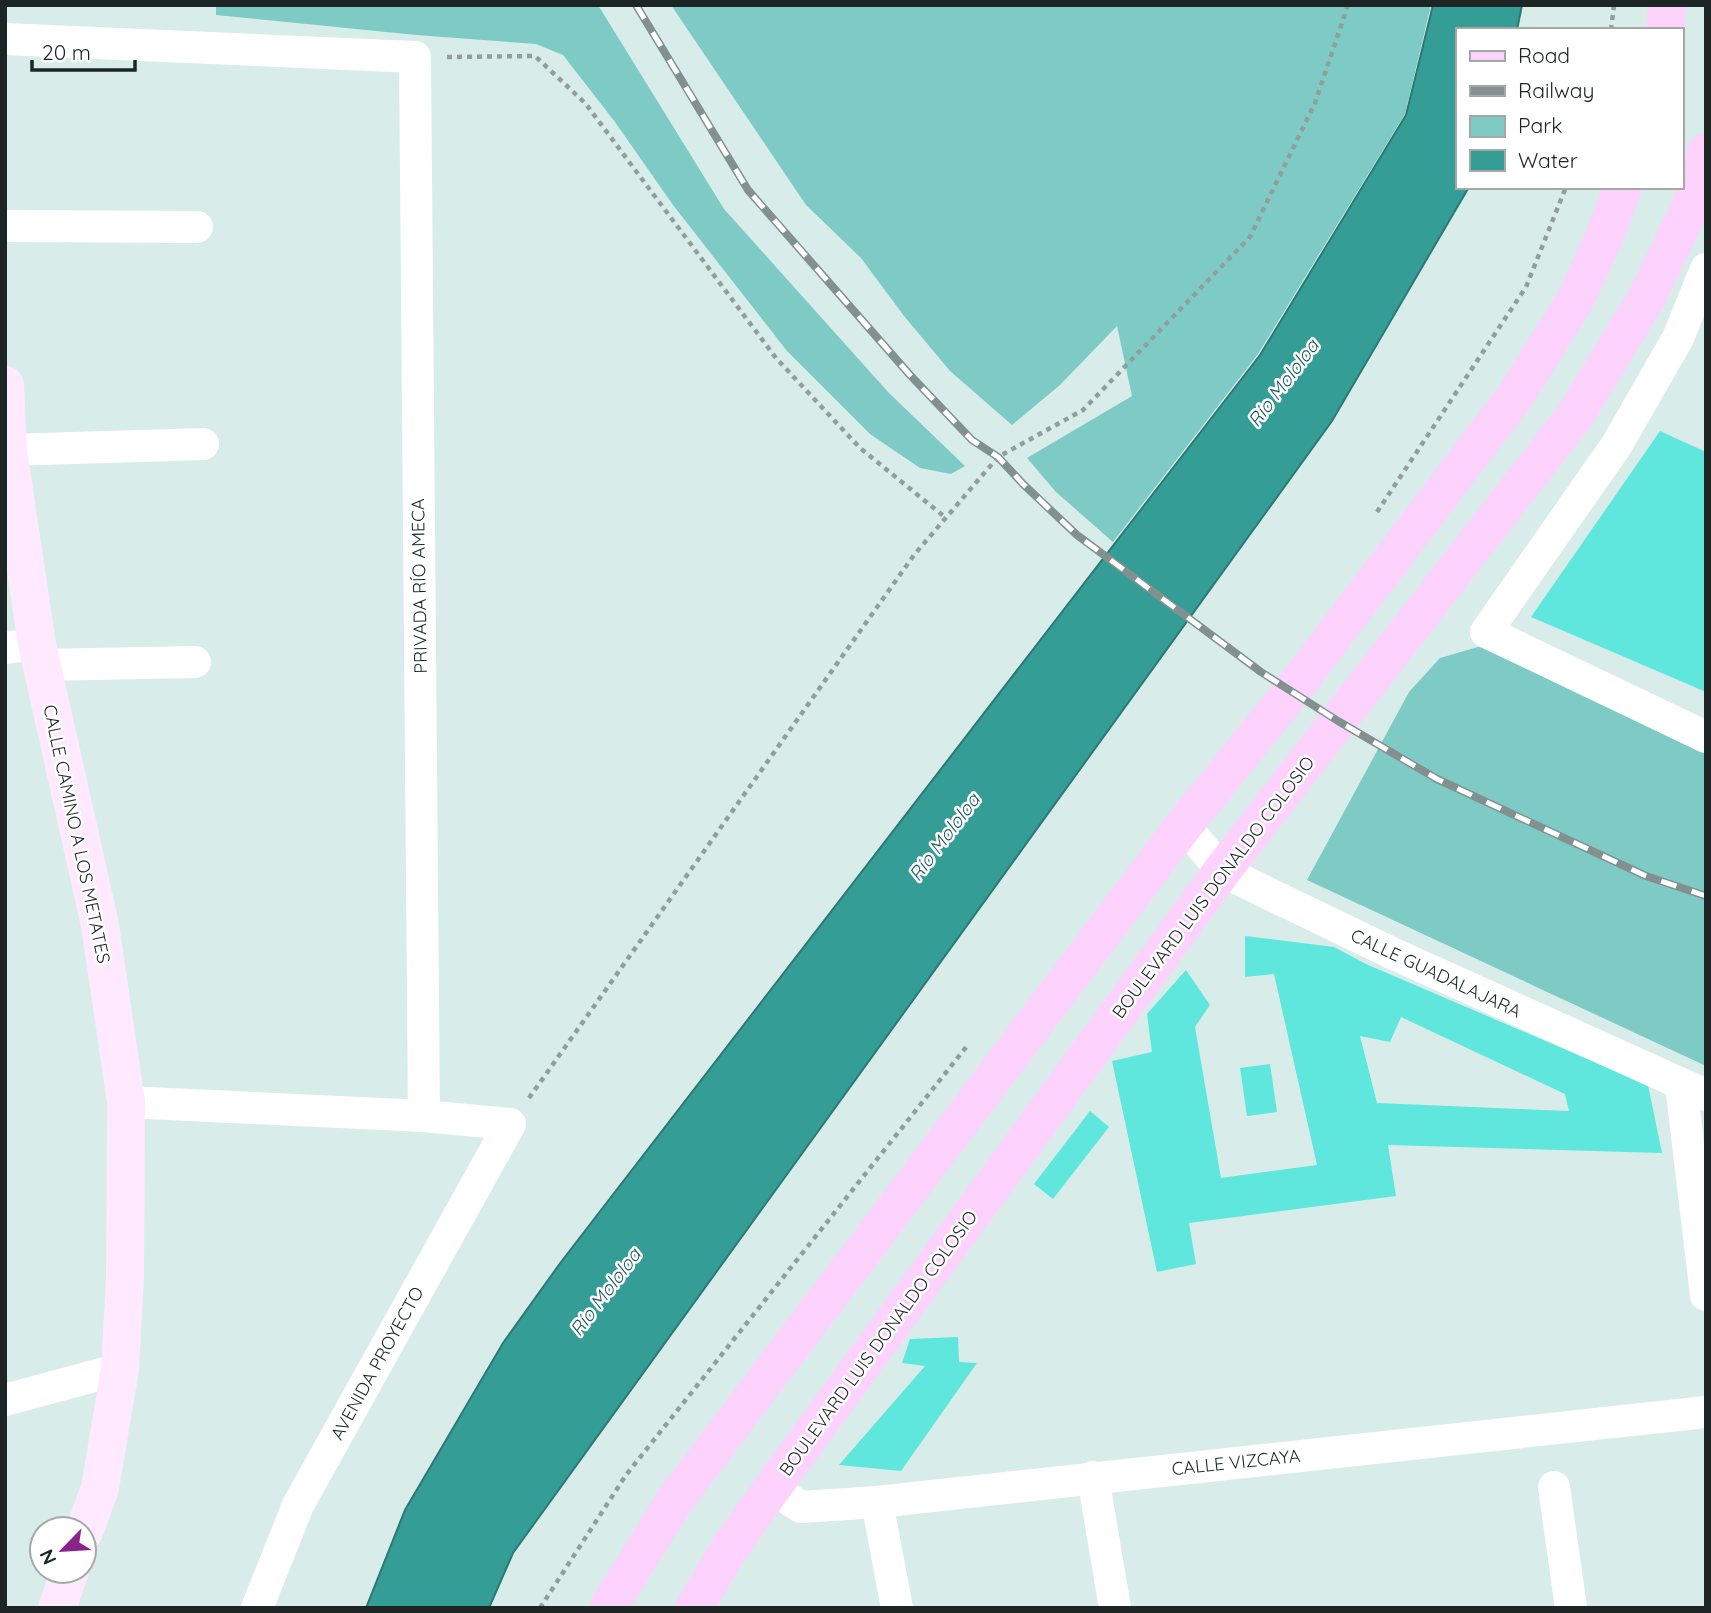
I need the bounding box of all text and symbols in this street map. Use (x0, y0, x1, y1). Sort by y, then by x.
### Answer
scale bar (32, 28, 135, 72)
legend (1456, 28, 1683, 189)
text: 20 m (42, 39, 91, 65)
text: Road (1518, 42, 1570, 68)
text: Railway (1518, 77, 1594, 103)
text: Park (1518, 112, 1562, 138)
text: Water (1518, 147, 1578, 173)
water label: Río Mololoa (1242, 333, 1325, 432)
street label: PRIVADA RÍO AMECA (406, 498, 432, 674)
street label: CALLE CAMINO A LOS METATES (38, 702, 116, 966)
street label: BOULEVARD LUIS DONALDO COLOSIO (1107, 751, 1319, 1023)
water label: Río Mololoa (903, 787, 986, 886)
street label: CALLE GUADALAJARA (1347, 923, 1525, 1023)
street label: BOULEVARD LUIS DONALDO COLOSIO (774, 1206, 982, 1480)
water label: Río Mololoa (564, 1242, 647, 1341)
street label: AVENIDA PROYECTO (325, 1282, 429, 1444)
street label: CALLE VIZCAYA (1171, 1444, 1302, 1480)
north arrow (28, 1515, 98, 1585)
text: N (34, 1546, 61, 1569)

